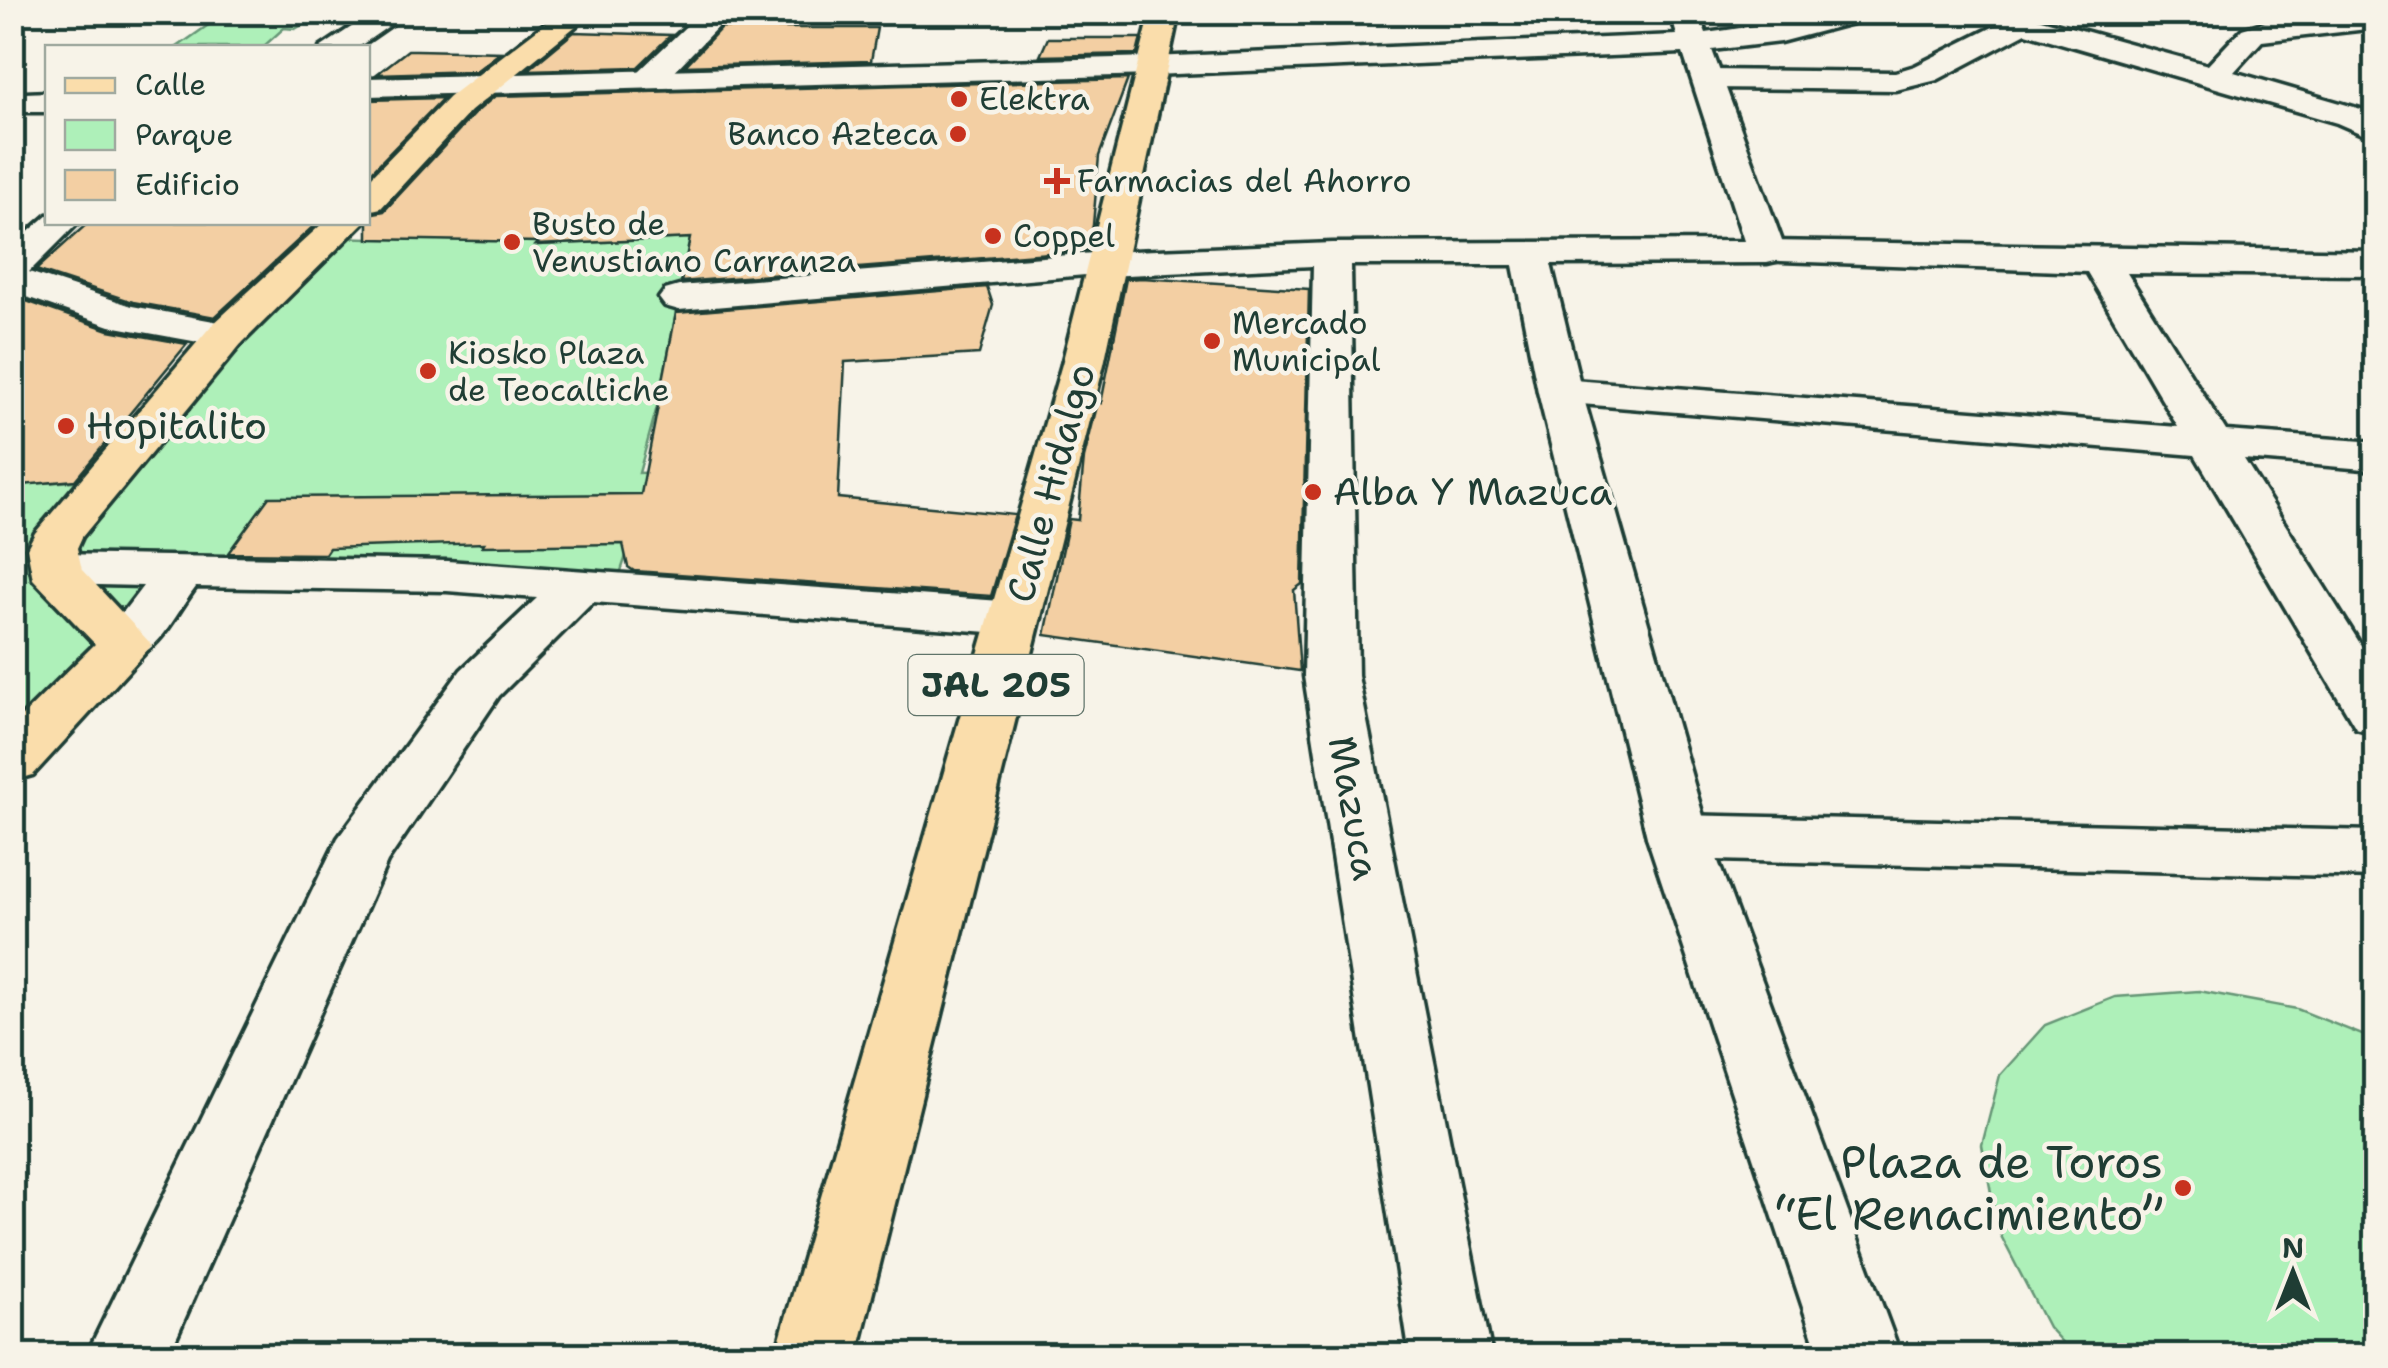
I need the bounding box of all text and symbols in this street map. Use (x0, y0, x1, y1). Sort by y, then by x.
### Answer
legend (45, 45, 370, 225)
text: Calle (135, 64, 206, 105)
place label: Elektra (979, 77, 1090, 120)
marker: Elektra (948, 88, 970, 110)
place label: Banco Azteca (728, 112, 938, 155)
text: Parque (135, 114, 233, 155)
marker: Banco Azteca (947, 123, 969, 145)
place label: Farmacias del Ahorro (1077, 159, 1412, 202)
text: Edificio (135, 164, 240, 205)
marker: Farmacias del Ahorro (1046, 170, 1068, 192)
place label: Busto de Venustiano Carranza (532, 202, 856, 282)
place label: Coppel (1013, 214, 1115, 257)
marker: Coppel (982, 225, 1004, 247)
marker: Busto de Venustiano Carranza (501, 231, 523, 253)
place label: Mercado Municipal (1232, 301, 1381, 381)
marker: Mercado Municipal (1201, 330, 1223, 352)
place label: Kiosko Plaza de Teocaltiche (448, 331, 670, 411)
street label: Calle Hidalgo (994, 358, 1107, 608)
marker: Kiosko Plaza de Teocaltiche (417, 360, 439, 382)
place label: Hopitalito (86, 400, 267, 451)
marker: Hopitalito (55, 415, 77, 437)
place label: Alba Y Mazuca (1333, 466, 1613, 517)
marker: Alba Y Mazuca (1302, 481, 1324, 503)
road number: JAL 205 (908, 655, 1084, 715)
street label: Mazuca (1317, 732, 1392, 884)
place label: Plaza de Toros “El Renacimiento” (1774, 1132, 2163, 1244)
marker: Plaza de Toros “El Renacimiento” (2172, 1177, 2194, 1199)
north arrow (2243, 1223, 2343, 1323)
text: N (2282, 1229, 2304, 1267)

